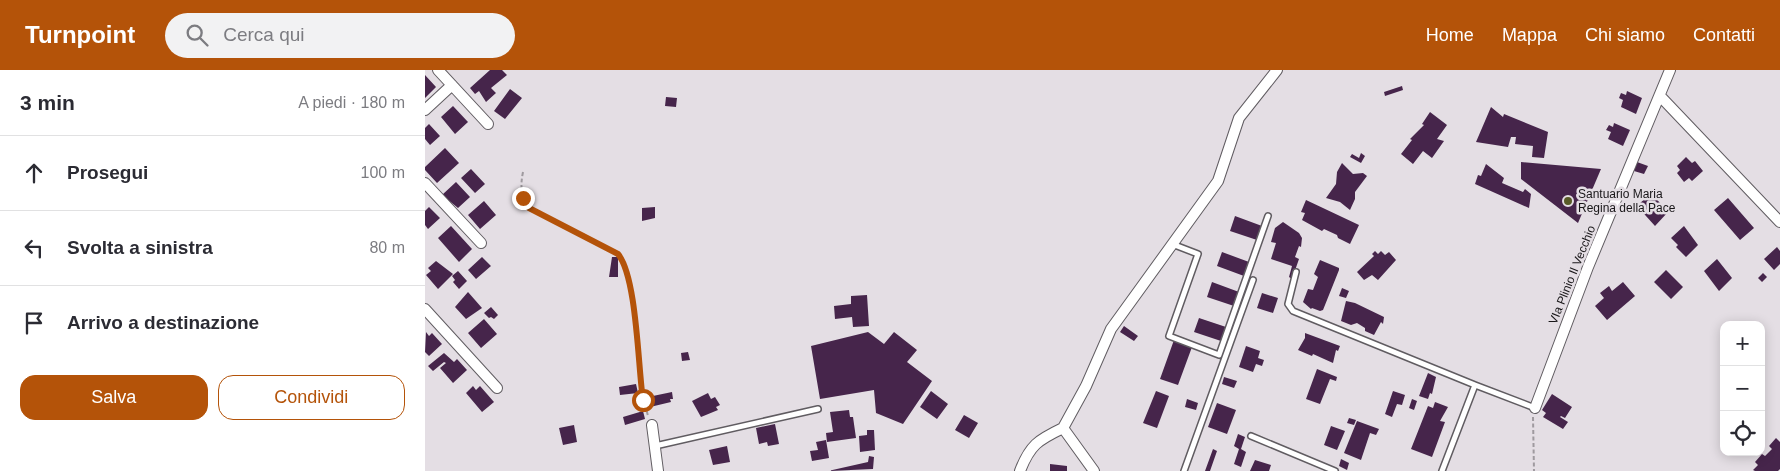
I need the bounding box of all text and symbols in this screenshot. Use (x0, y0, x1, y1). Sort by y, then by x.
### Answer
search box (165, 13, 515, 58)
text: Turnpoint (25, 21, 135, 48)
icon: search (183, 21, 211, 49)
text: Cerca qui (223, 24, 305, 45)
text: Home (1426, 25, 1474, 45)
text: Mappa (1502, 25, 1557, 45)
text: Chi siamo (1585, 25, 1665, 45)
text: Contatti (1693, 25, 1755, 45)
text: 3 min (20, 91, 75, 114)
text: A piedi · 180 m (298, 94, 405, 111)
icon: ahead (20, 159, 48, 187)
text: Prosegui (67, 162, 148, 183)
text: 100 m (361, 164, 405, 181)
route end (512, 187, 535, 210)
place label: Santuario Maria Regina della Pace (1578, 187, 1676, 215)
marker: Santuario Maria Regina della Pace (1562, 195, 1574, 207)
street label: VIa Plinio Il Vecchio (1546, 223, 1598, 326)
icon: left (20, 234, 48, 262)
text: Svolta a sinistra (67, 237, 213, 258)
text: 80 m (369, 239, 405, 256)
icon: arrive (20, 309, 48, 337)
text: Arrivo a destinazione (67, 312, 259, 333)
map controls (1720, 321, 1765, 456)
button: + (1720, 321, 1765, 366)
button: − (1720, 366, 1765, 411)
button: Salva (20, 375, 208, 420)
button: Condividi (218, 375, 405, 420)
route start (632, 389, 655, 412)
button: locate (1720, 411, 1765, 456)

